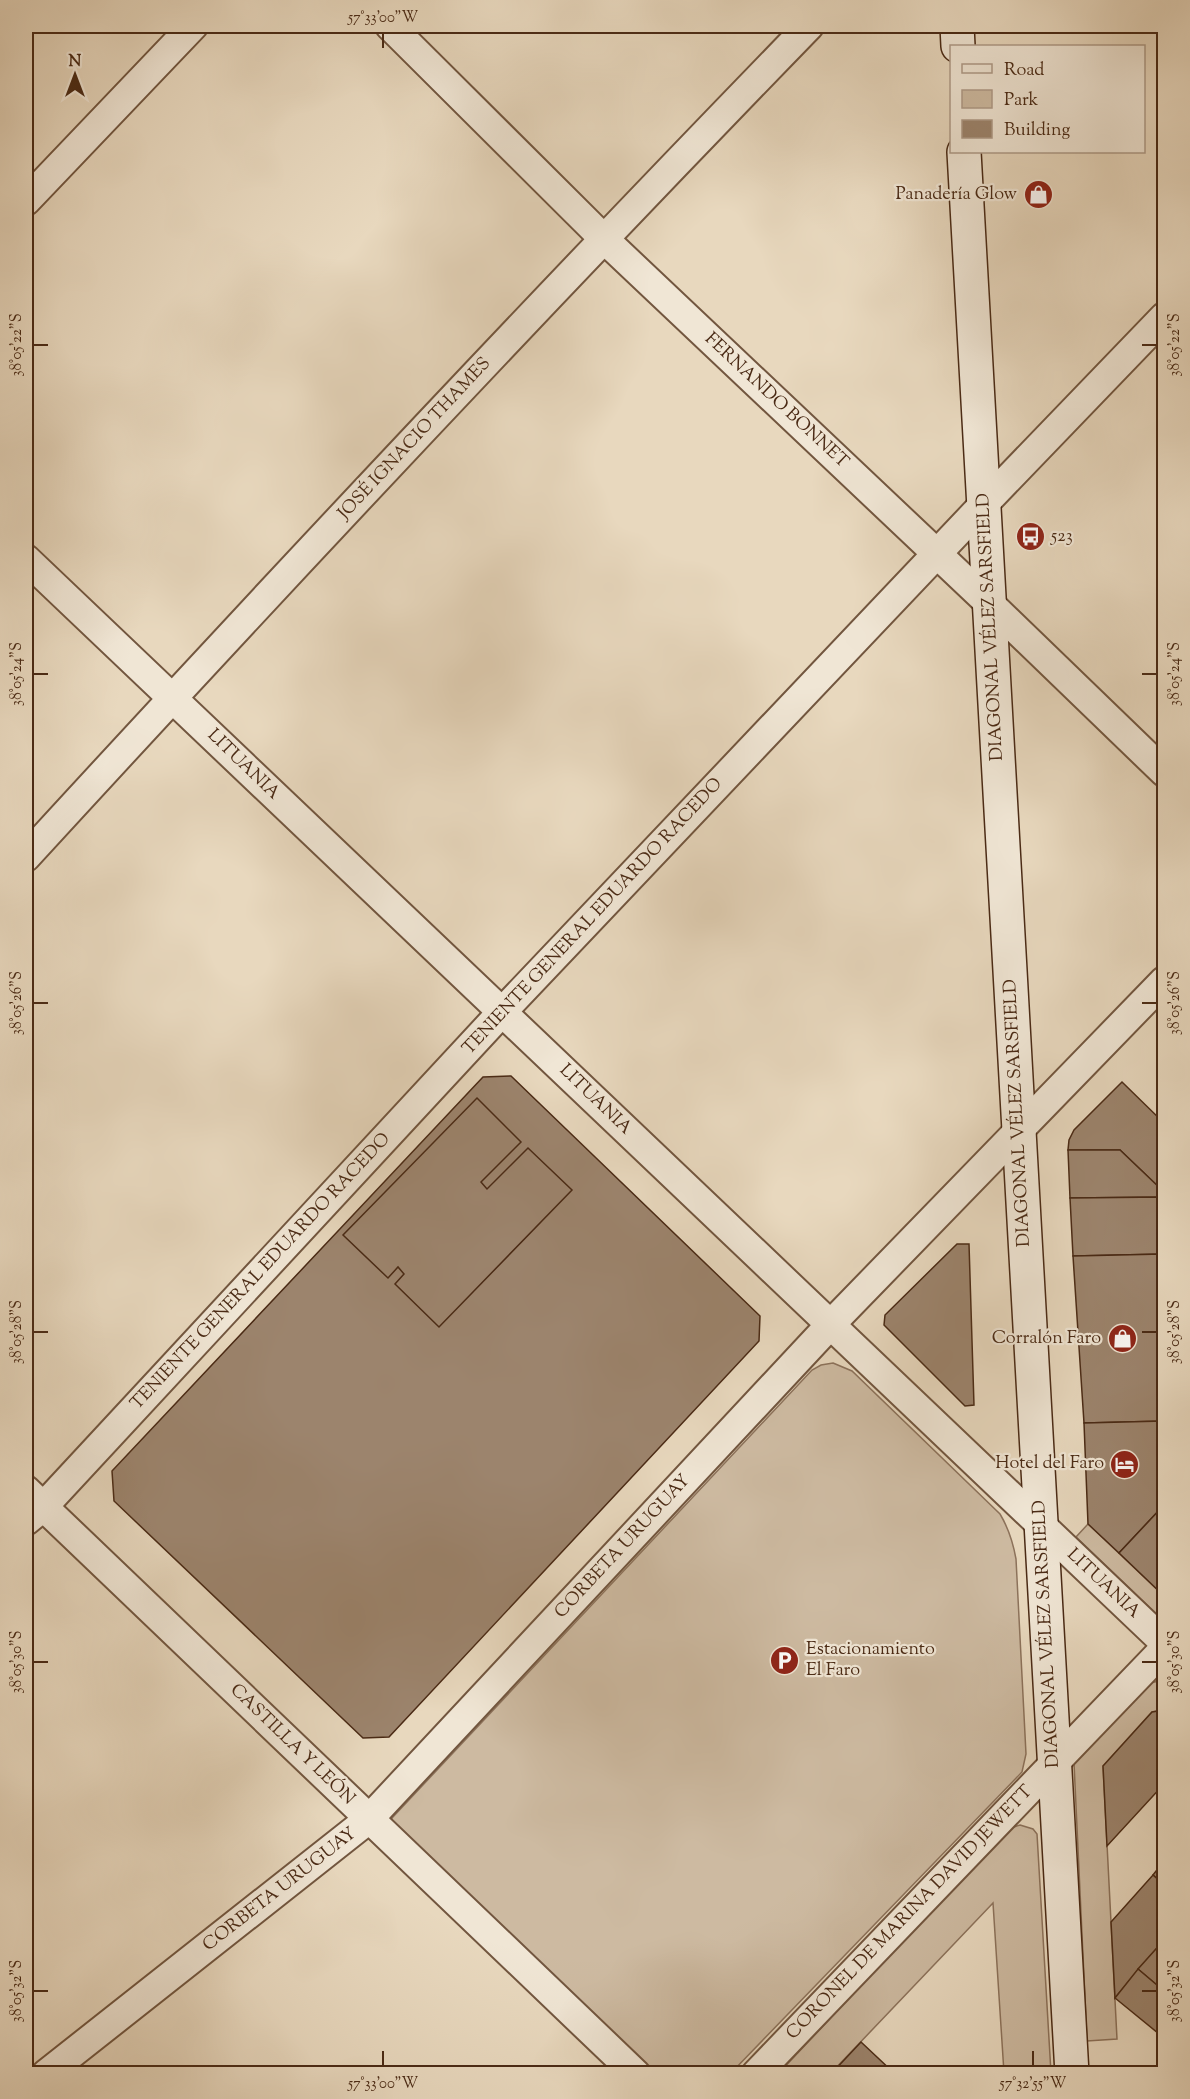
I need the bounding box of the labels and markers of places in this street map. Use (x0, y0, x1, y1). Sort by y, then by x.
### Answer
shop icon: Panadería Glow (1022, 179, 1054, 211)
place label: Panadería Glow (895, 182, 1018, 208)
bus stop icon: 523 (1014, 521, 1046, 553)
place label: 523 (1050, 524, 1073, 550)
shop icon: Corralón Faro (1106, 1323, 1138, 1355)
place label: Corralón Faro (992, 1326, 1101, 1352)
hotel icon: Hotel del Faro (1109, 1448, 1141, 1480)
place label: Hotel del Faro (995, 1451, 1104, 1477)
place label: Estacionamiento El Faro (806, 1637, 935, 1684)
parking icon: Estacionamiento El Faro (769, 1644, 801, 1676)

